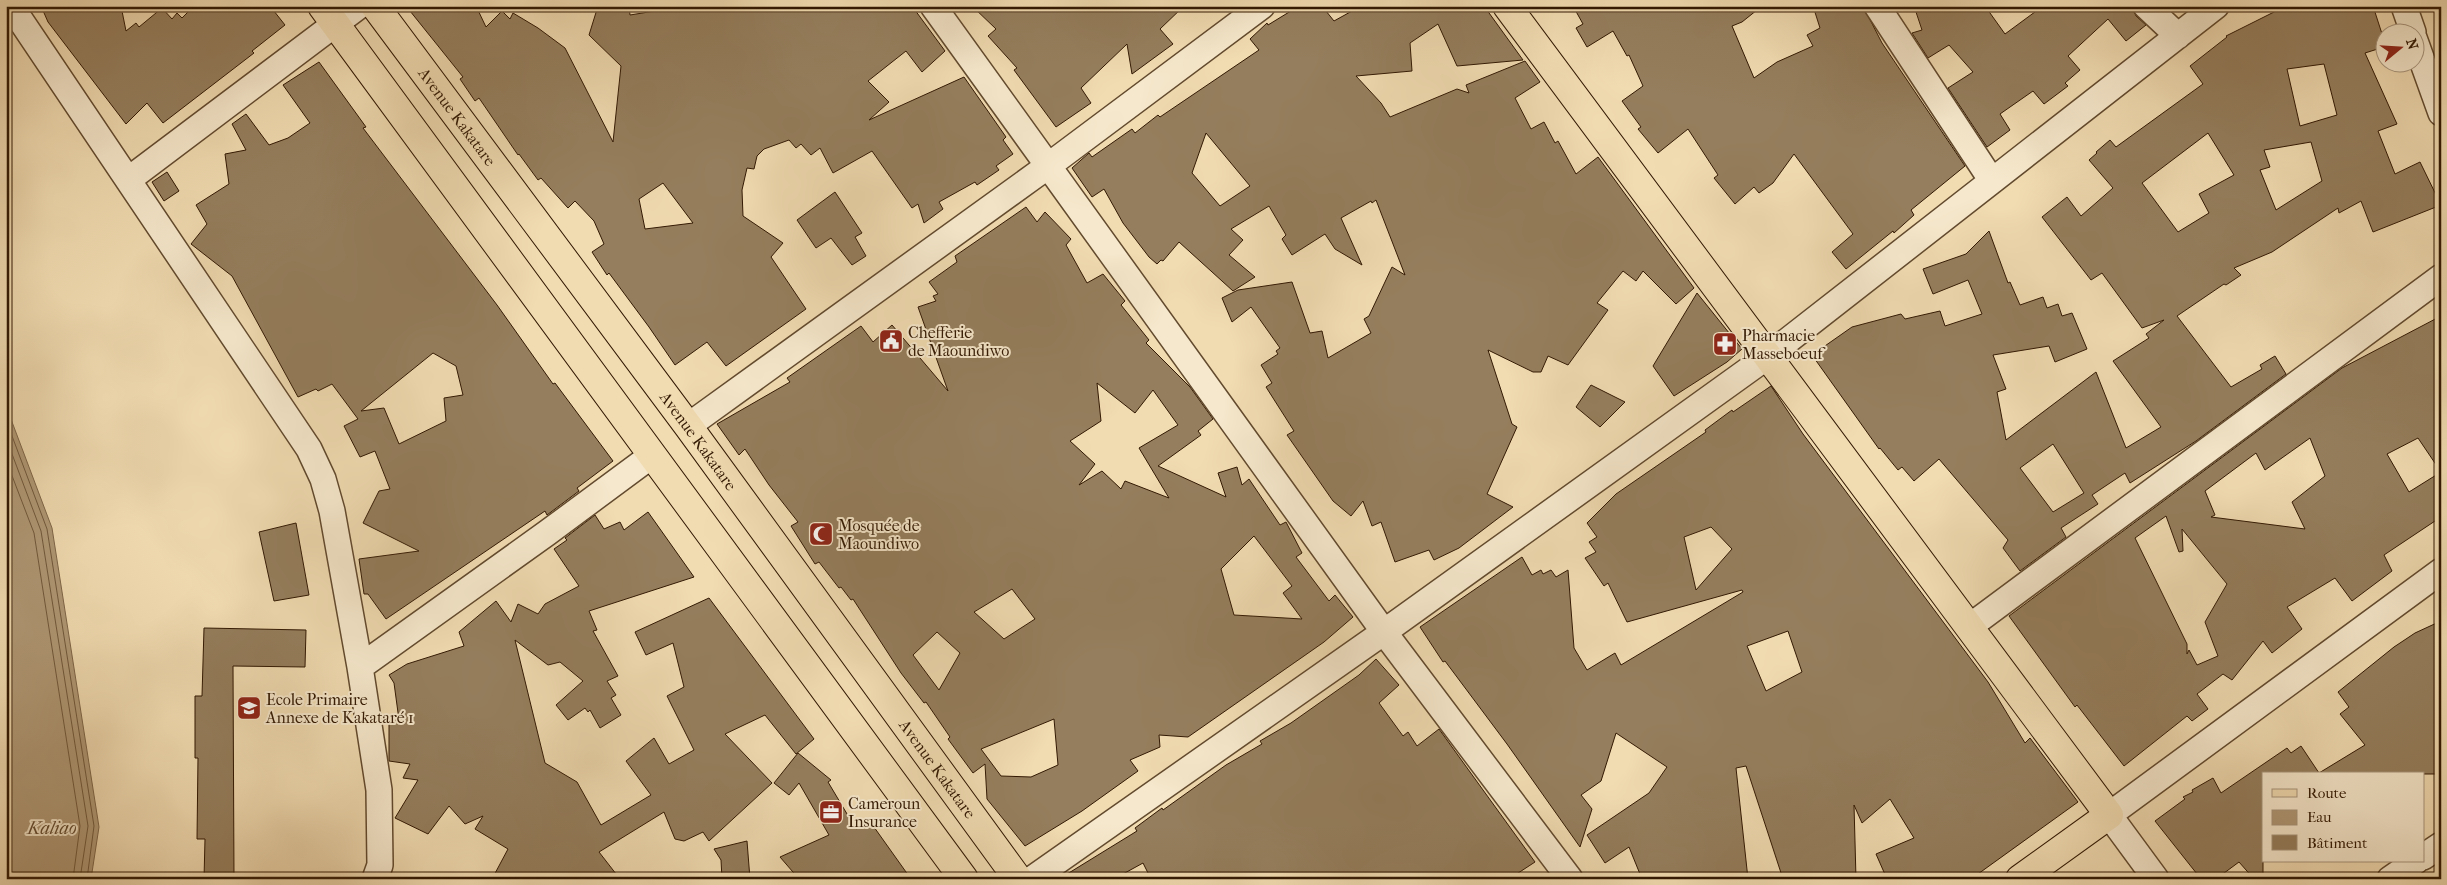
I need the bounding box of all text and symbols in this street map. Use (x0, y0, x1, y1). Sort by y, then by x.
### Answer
north arrow (2374, 22, 2424, 72)
text: N (2402, 36, 2422, 52)
street label: Avenue Kakatare (414, 63, 500, 170)
place label: Chefferie de Maoundiwo (908, 323, 1009, 360)
place label: Pharmacie Masseboeuf (1742, 326, 1826, 363)
public building icon: Chefferie de Maoundiwo (878, 328, 904, 354)
pharmacy icon: Pharmacie Masseboeuf (1712, 331, 1738, 357)
street label: Avenue Kakatare (655, 387, 741, 494)
place label: Mosquée de Maoundiwo (838, 516, 920, 553)
mosque icon: Mosquée de Maoundiwo (808, 521, 834, 547)
place label: Ecole Primaire Annexe de Kakataré 1 (265, 690, 414, 727)
school or university icon: Ecole Primaire Annexe de Kakataré 1 (236, 695, 262, 721)
street label: Avenue Kakatare (895, 715, 980, 822)
legend (2262, 772, 2424, 862)
text: Route (2307, 784, 2347, 802)
place label: Cameroun Insurance (848, 794, 921, 831)
office icon: Cameroun Insurance (818, 799, 844, 825)
text: Eau (2307, 808, 2332, 826)
water label: Kaliao (25, 818, 77, 839)
text: Bâtiment (2307, 834, 2368, 852)

